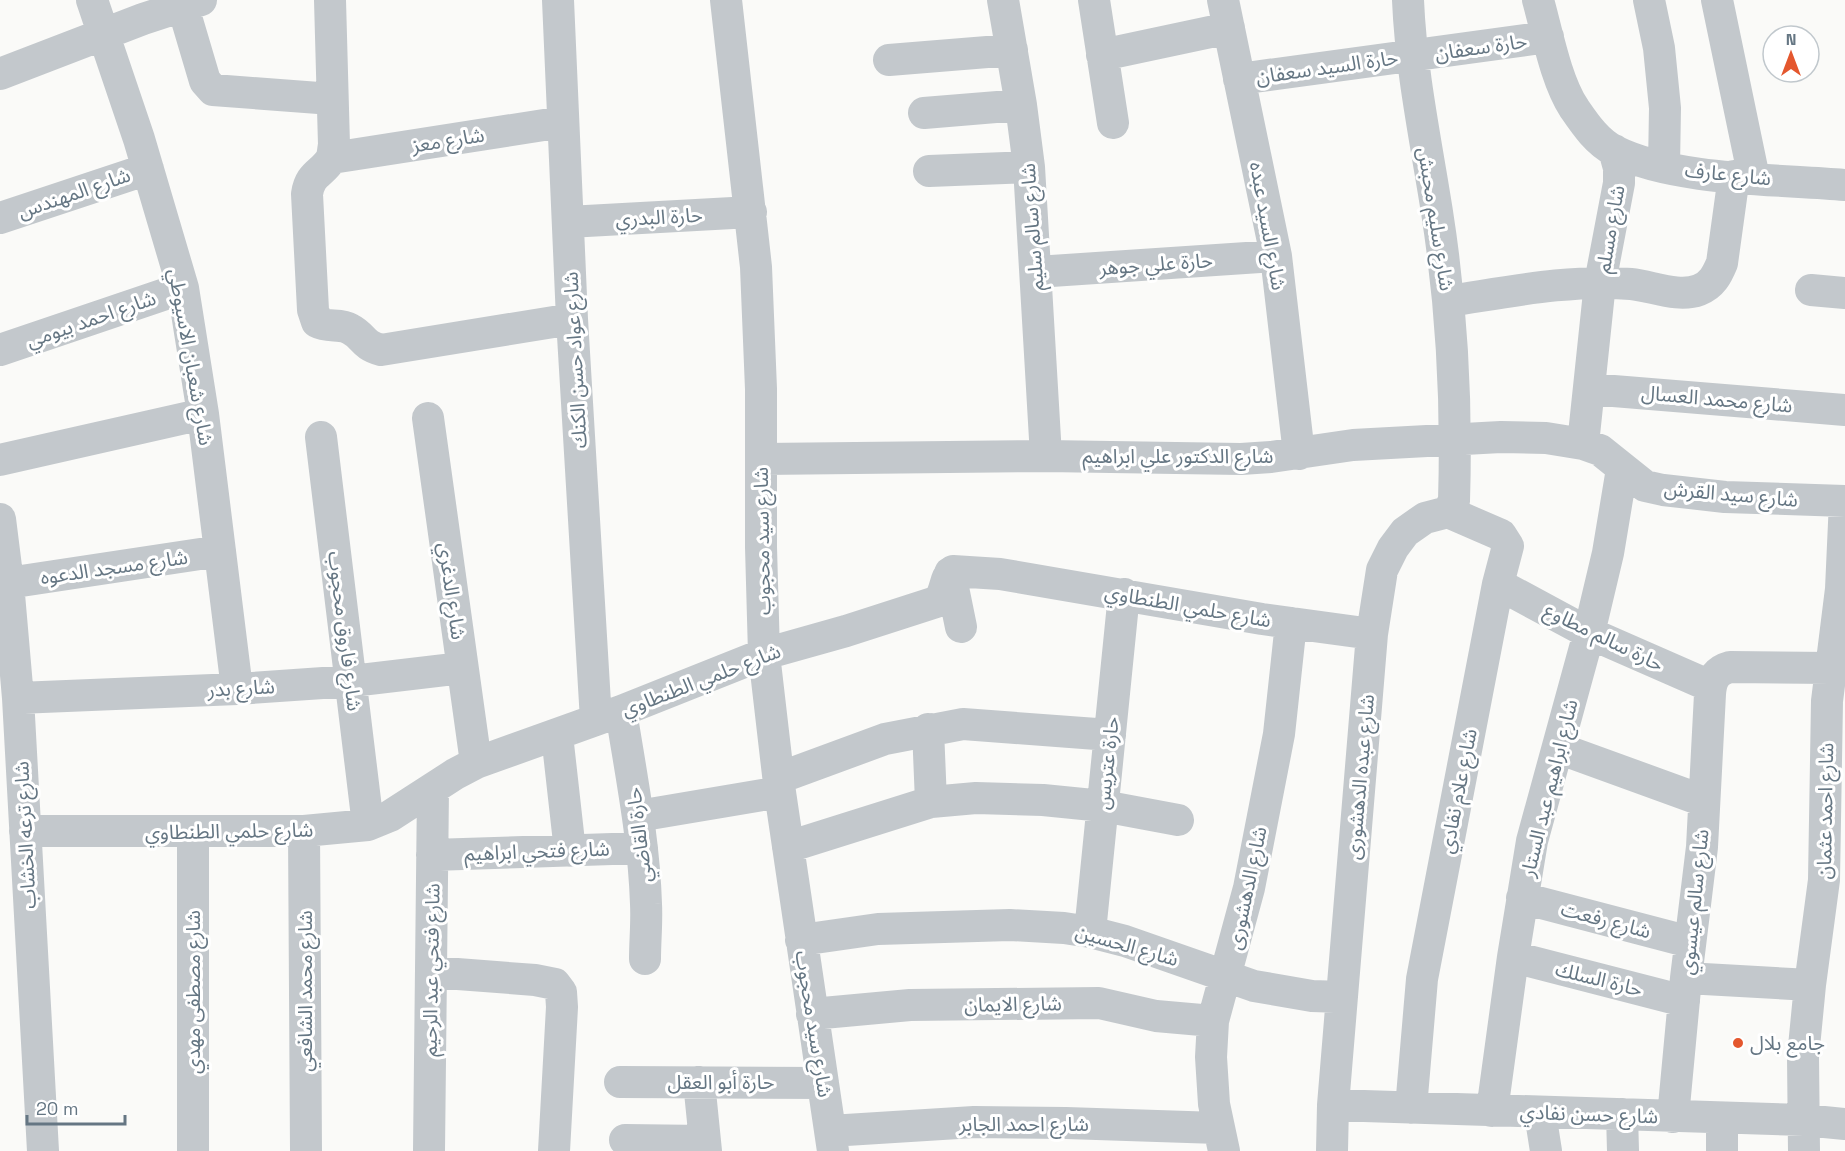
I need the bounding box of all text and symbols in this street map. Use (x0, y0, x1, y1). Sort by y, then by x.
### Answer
north arrow (1761, 24, 1821, 84)
street label: حارة سعفان (1433, 28, 1529, 66)
text: N (1786, 29, 1796, 50)
street label: حارة السيد سعفان (1254, 44, 1400, 90)
street label: شارع معز (409, 121, 486, 161)
street label: شارع سليم محبش (1410, 145, 1460, 293)
street label: شارع عارف (1683, 157, 1772, 193)
street label: شارع السيد عبده (1242, 160, 1292, 293)
street label: شارع المهندس (14, 162, 134, 226)
street label: شارع سالم سليم (1015, 162, 1051, 292)
street label: شارع مسلم (1589, 183, 1632, 275)
street label: حارة البدري (615, 202, 703, 235)
street label: حارة علي جوهر (1097, 247, 1214, 284)
street label: شارع شعبان الاسيوطي (160, 267, 219, 448)
street label: شارع عواد حسن الكنك (557, 271, 595, 449)
street label: شارع احمد بيومي (23, 285, 160, 356)
street label: شارع محمد العسال (1640, 379, 1794, 421)
street label: شارع الدكتور علي ابراهيم (1083, 443, 1273, 472)
street label: شارع سيد محجوب (748, 467, 778, 615)
street label: شارع سيد القرش (1663, 475, 1799, 515)
street label: شارع الدغري (430, 541, 472, 642)
street label: شارع مسجد الدعوه (39, 544, 190, 592)
street label: شارع فاروق محجوب (320, 549, 368, 713)
street label: شارع حلمي الطنطاوي (1102, 579, 1273, 636)
street label: حارة سالم مطاوع (1539, 597, 1668, 679)
street label: شارع حلمي الطنطاوي (618, 638, 785, 725)
street label: شارع بدر (206, 673, 275, 705)
street label: شارع عبده الدهشورى (1340, 693, 1382, 861)
street label: شارع ابراهيم عبد الستار (1514, 697, 1586, 881)
street label: حارة عتريس (1089, 715, 1125, 811)
street label: شارع علام نفادي (1433, 726, 1485, 856)
street label: شارع احمد عثمان (1811, 742, 1841, 880)
street label: شارع ترعه الخشاب (8, 760, 44, 909)
street label: حارة القاضي (620, 786, 660, 884)
street label: شارع حلمي الطنطاوي (145, 817, 314, 848)
street label: شارع الدهشورى (1221, 824, 1275, 952)
street label: شارع سالم عيسوي (1673, 828, 1717, 976)
street label: شارع فتحي ابراهيم (464, 835, 610, 869)
street label: شارع فتحي عبد الرحيم (416, 883, 448, 1057)
street label: شارع رفعت (1558, 896, 1654, 946)
street label: شارع مصطفى مهدي (180, 910, 209, 1074)
street label: شارع محمد الشافعي (292, 910, 321, 1072)
street label: شارع الحسين (1072, 918, 1181, 974)
street label: شارع سيد محجوب (788, 949, 838, 1100)
street label: حارة السلك (1553, 956, 1645, 1002)
street label: شارع الايمان (964, 990, 1062, 1020)
place label: جامع بلال (1750, 1030, 1825, 1058)
marker: جامع بلال (1731, 1036, 1745, 1050)
street label: حارة أبو العقل (668, 1069, 774, 1095)
scale bar (27, 1088, 124, 1126)
text: 20 m (36, 1097, 79, 1120)
street label: شارع حسن نفادي (1519, 1099, 1659, 1132)
street label: شارع احمد الجابر (958, 1111, 1089, 1139)

